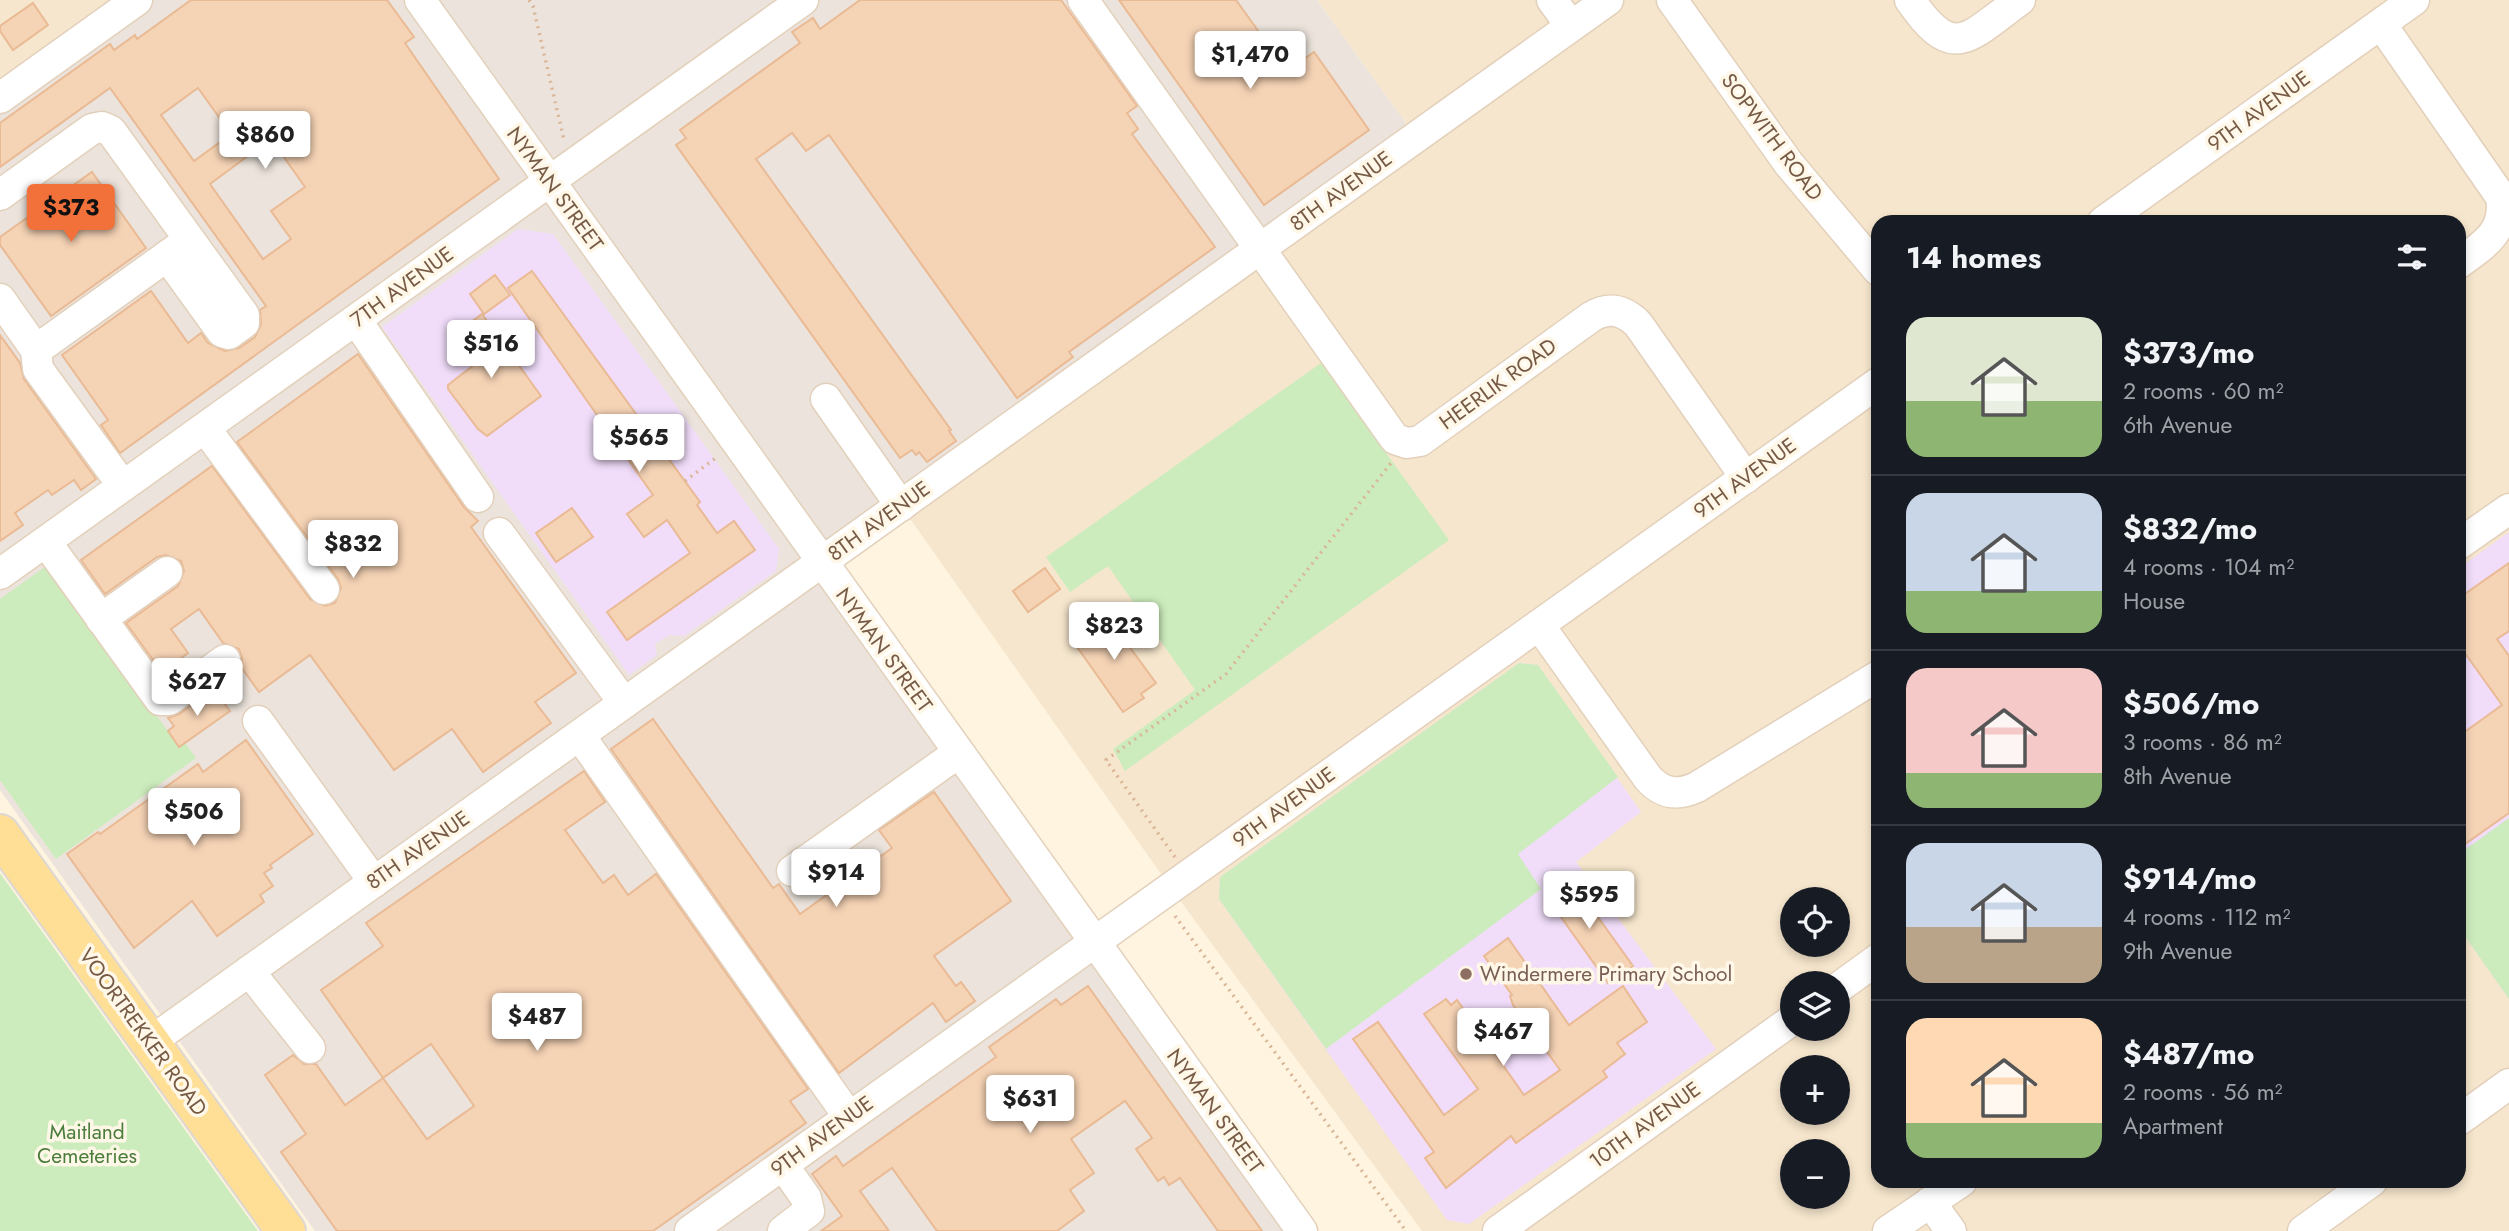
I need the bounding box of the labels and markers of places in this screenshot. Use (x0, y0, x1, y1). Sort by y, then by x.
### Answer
pin: $1,470 (1193, 32, 1307, 91)
pin: $860 (224, 111, 306, 171)
pin: $373 (30, 184, 112, 244)
pin: $516 (450, 320, 532, 380)
pin: $565 (598, 414, 680, 474)
pin: $832 (312, 520, 394, 580)
pin: $823 (1073, 602, 1155, 662)
pin: $627 (156, 658, 238, 718)
pin: $506 (153, 788, 235, 848)
pin: $914 (795, 850, 877, 909)
pin: $595 (1548, 872, 1630, 931)
place label: Windermere Primary School (1480, 959, 1732, 989)
marker: Windermere Primary School (1458, 966, 1474, 982)
pin: $487 (496, 993, 578, 1053)
pin: $467 (1462, 1009, 1544, 1068)
pin: $631 (989, 1076, 1071, 1135)

